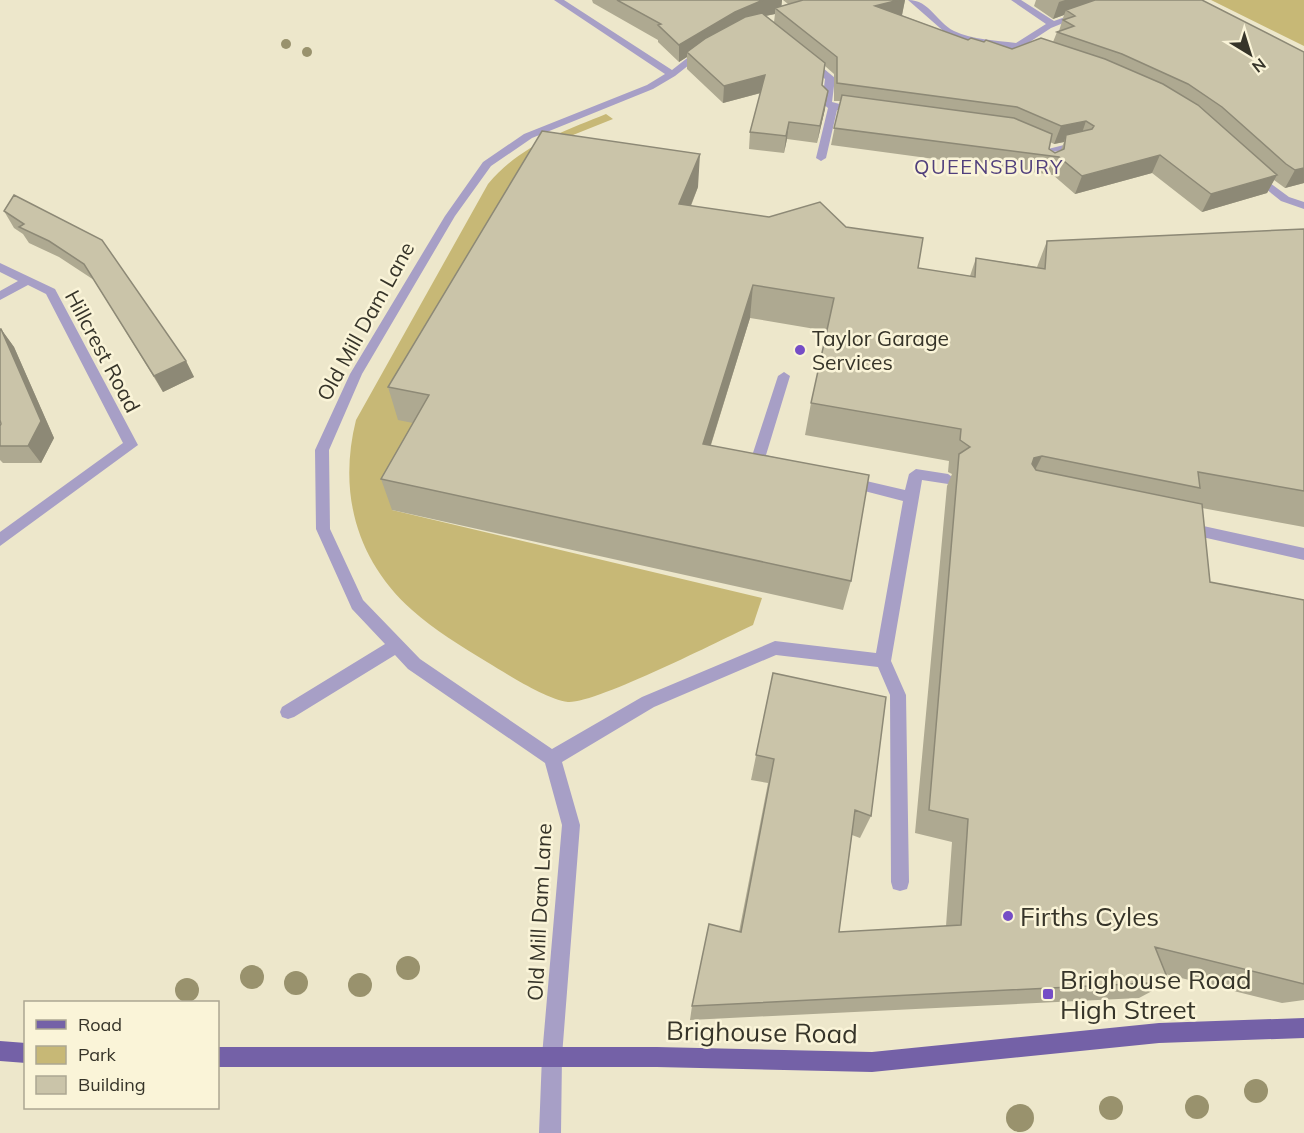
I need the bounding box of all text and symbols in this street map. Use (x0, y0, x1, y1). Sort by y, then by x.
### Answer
north arrow (1220, 24, 1280, 84)
text: N (1248, 54, 1270, 77)
district label: QUEENSBURY (914, 154, 1064, 179)
street label: Old Mill Dam Lane (311, 237, 419, 405)
street label: Hillcrest Road (60, 285, 146, 417)
place label: Taylor Garage Services (812, 325, 949, 375)
marker: Taylor Garage Services (793, 343, 807, 357)
street label: Old Mill Dam Lane (521, 823, 557, 1001)
place label: Firths Cyles (1020, 900, 1159, 933)
marker: Firths Cyles (1001, 909, 1015, 923)
place label: Brighouse Road High Street (1060, 963, 1252, 1026)
marker: Brighouse Road High Street (1041, 987, 1055, 1001)
legend (24, 1001, 219, 1109)
text: Road (78, 1013, 122, 1036)
street label: Brighouse Road (666, 1014, 858, 1050)
text: Park (78, 1043, 117, 1066)
text: Building (78, 1073, 146, 1096)

